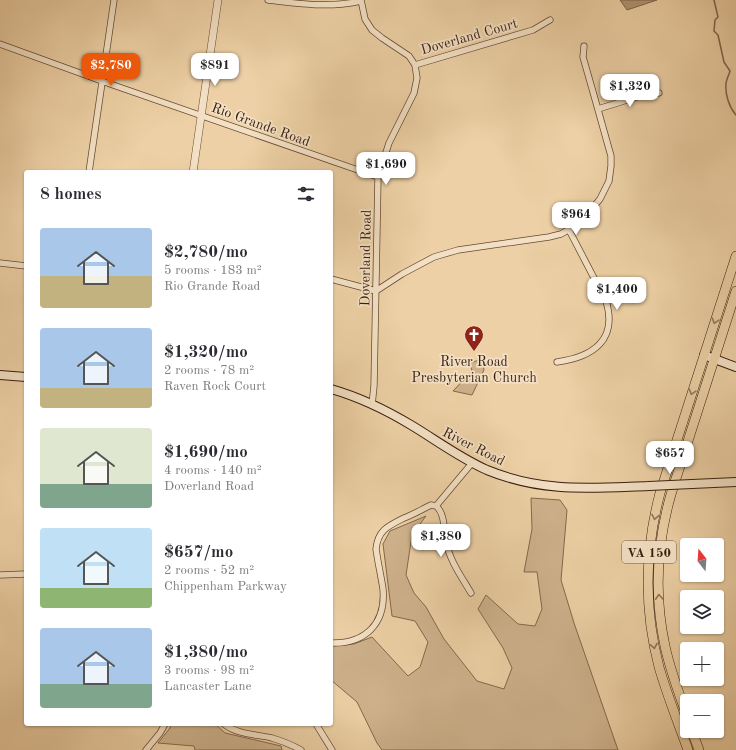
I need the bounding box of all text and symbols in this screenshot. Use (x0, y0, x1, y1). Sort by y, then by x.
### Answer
street label: Doverland Court (419, 16, 519, 57)
pin: $2,780 (78, 53, 144, 87)
pin: $891 (191, 53, 239, 87)
text: $2,780 (90, 59, 132, 72)
text: $891 (200, 59, 230, 72)
pin: $1,320 (597, 74, 663, 108)
text: $1,320 (609, 80, 651, 93)
street label: Rio Grande Road (209, 101, 312, 149)
pin: $1,690 (353, 152, 419, 186)
text: $1,690 (365, 158, 407, 171)
icon: filters (295, 183, 317, 205)
text: 8 homes (40, 186, 102, 203)
pin: $964 (552, 202, 600, 236)
text: $964 (561, 208, 591, 221)
street label: Doverland Road (358, 209, 374, 307)
icon: home (72, 244, 120, 292)
text: $2,780/mo (164, 244, 248, 261)
text: 5 rooms · 183 m² (164, 264, 262, 277)
pin: $1,400 (584, 277, 650, 311)
text: Rio Grande Road (164, 280, 260, 293)
text: $1,400 (596, 283, 638, 296)
one-way arrow (712, 317, 720, 324)
church icon: River Road Presbyterian Church (463, 324, 485, 352)
icon: home (72, 344, 120, 392)
text: $1,320/mo (164, 344, 248, 361)
place label: River Road Presbyterian Church (411, 355, 537, 385)
text: 2 rooms · 78 m² (164, 364, 254, 377)
text: Raven Rock Court (164, 380, 266, 393)
one-way arrow (688, 389, 697, 396)
street label: River Road (440, 425, 507, 469)
pin: $657 (646, 441, 694, 475)
icon: home (72, 444, 120, 492)
text: $1,690/mo (164, 444, 248, 461)
text: $657 (655, 447, 685, 460)
text: 4 rooms · 140 m² (164, 464, 262, 477)
text: Doverland Road (164, 480, 254, 493)
one-way arrow (651, 514, 659, 520)
pin: $1,380 (408, 524, 474, 558)
text: $1,380 (420, 530, 462, 543)
north arrow (680, 538, 724, 582)
map controls (680, 538, 724, 738)
road number: VA 150 (622, 541, 676, 563)
icon: home (72, 544, 120, 592)
text: $657/mo (164, 544, 233, 561)
text: 2 rooms · 52 m² (164, 564, 254, 577)
text: Chippenham Parkway (164, 580, 287, 593)
button: layers (680, 590, 724, 634)
one-way arrow (655, 594, 663, 600)
button: + (680, 642, 724, 686)
one-way arrow (650, 643, 658, 649)
icon: home (72, 644, 120, 692)
text: $1,380/mo (164, 644, 248, 661)
text: 3 rooms · 98 m² (164, 664, 254, 677)
text: Lancaster Lane (164, 680, 252, 693)
button: − (680, 694, 724, 738)

